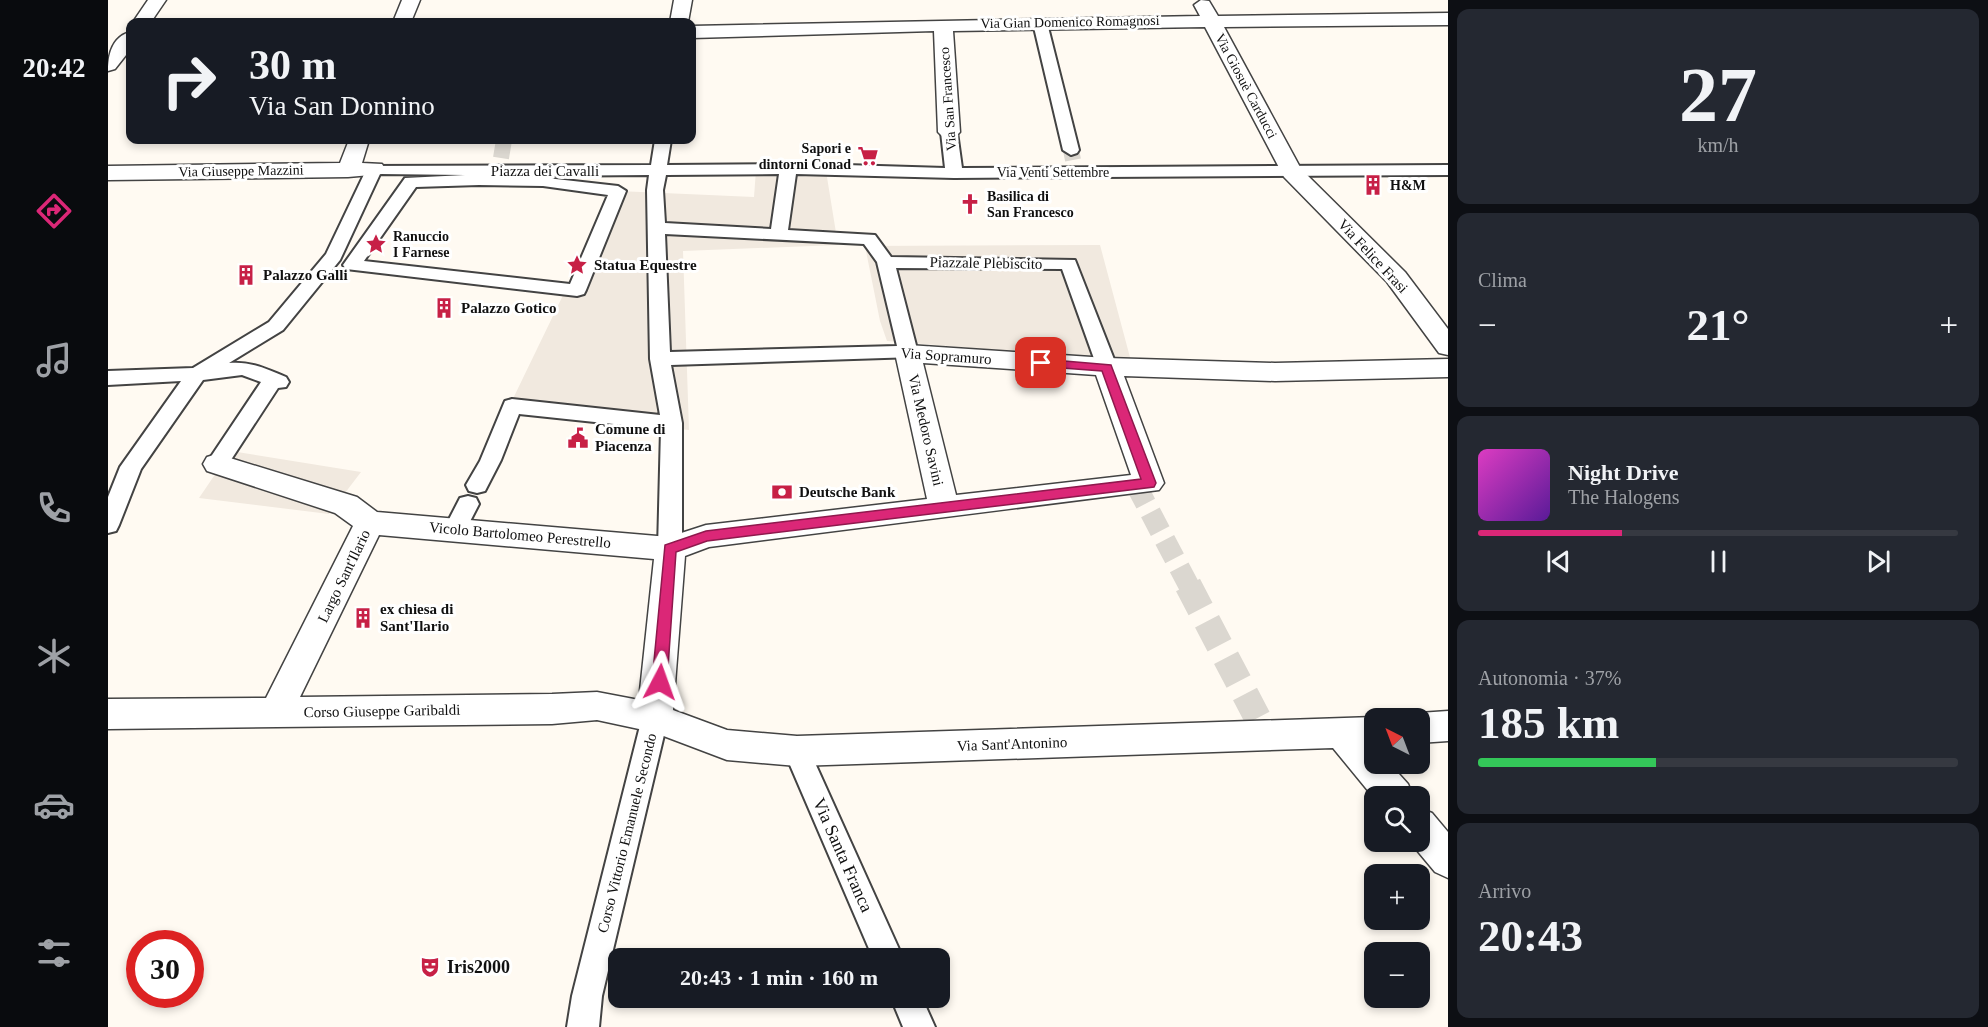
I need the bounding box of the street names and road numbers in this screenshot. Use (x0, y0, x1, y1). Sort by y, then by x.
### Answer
street label: Via Gian Domenico Romagnosi (980, 13, 1160, 31)
street label: Via Giosuè Carducci (1212, 31, 1280, 141)
street label: Via San Francesco (937, 47, 959, 151)
street label: Via Giuseppe Mazzini (178, 162, 304, 180)
street label: Piazza dei Cavalli (491, 163, 599, 179)
street label: Via Venti Settembre (997, 165, 1109, 180)
street label: Via Felice Frasi (1335, 216, 1411, 296)
street label: Piazzale Plebiscito (929, 254, 1043, 272)
street label: Via Sopramuro (900, 345, 992, 367)
street label: Via Medoro Savini (905, 373, 947, 487)
street label: Vicolo Bartolomeo Perestrello (428, 519, 612, 551)
street label: Largo Sant'Ilario (315, 527, 373, 625)
street label: Corso Giuseppe Garibaldi (304, 702, 460, 720)
street label: Corso Vittorio Emanuele Secondo (594, 732, 660, 934)
street label: Via Sant'Antonino (956, 734, 1068, 754)
street label: Via Santa Franca (809, 795, 877, 915)

